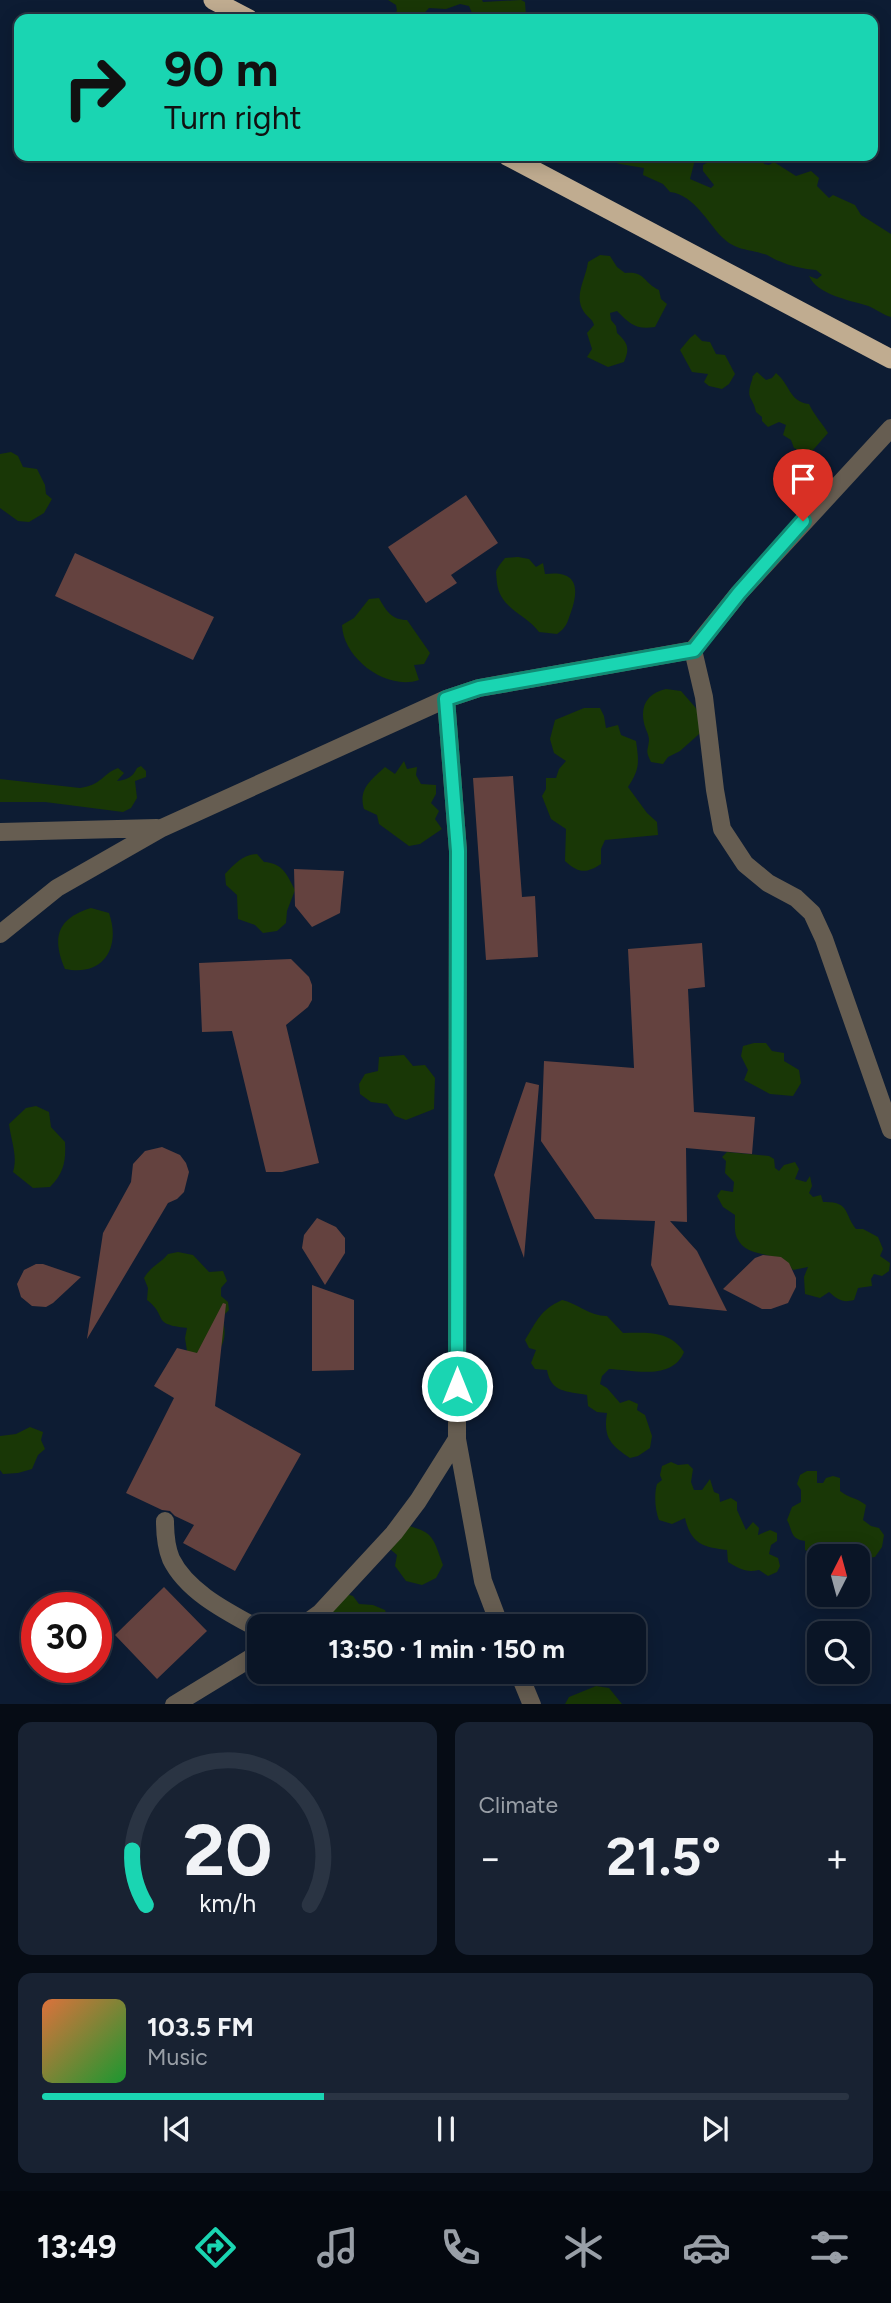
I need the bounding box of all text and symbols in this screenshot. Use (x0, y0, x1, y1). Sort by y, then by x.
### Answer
text: 90 m (164, 39, 279, 98)
icon: right (49, 42, 140, 133)
text: Turn right (164, 99, 302, 137)
pin (773, 449, 833, 521)
icon: arrive (784, 460, 822, 498)
position arrow (420, 1349, 494, 1423)
north arrow (807, 1544, 870, 1606)
map controls (807, 1544, 870, 1684)
speed limit sign: 30 (21, 1592, 112, 1683)
button: search (807, 1621, 870, 1684)
text: 13:50 · 1 min · 150 m (328, 1633, 565, 1665)
text: Climate (479, 1791, 558, 1819)
text: 20 (183, 1806, 272, 1893)
text: 21.5° (606, 1826, 721, 1888)
text: − (479, 1835, 502, 1881)
text: + (825, 1835, 849, 1881)
text: km/h (199, 1887, 256, 1917)
text: 103.5 FM (147, 2011, 254, 2043)
text: Music (147, 2043, 208, 2071)
icon: previous (158, 2110, 196, 2148)
icon: pause (427, 2110, 465, 2148)
icon: next (696, 2110, 734, 2148)
icon: directions (191, 2223, 240, 2272)
icon: music (313, 2223, 362, 2272)
icon: phone (436, 2223, 485, 2272)
icon: climate (559, 2223, 608, 2272)
icon: car (682, 2223, 731, 2272)
icon: filters (805, 2223, 854, 2272)
text: 13:49 (37, 2228, 117, 2266)

